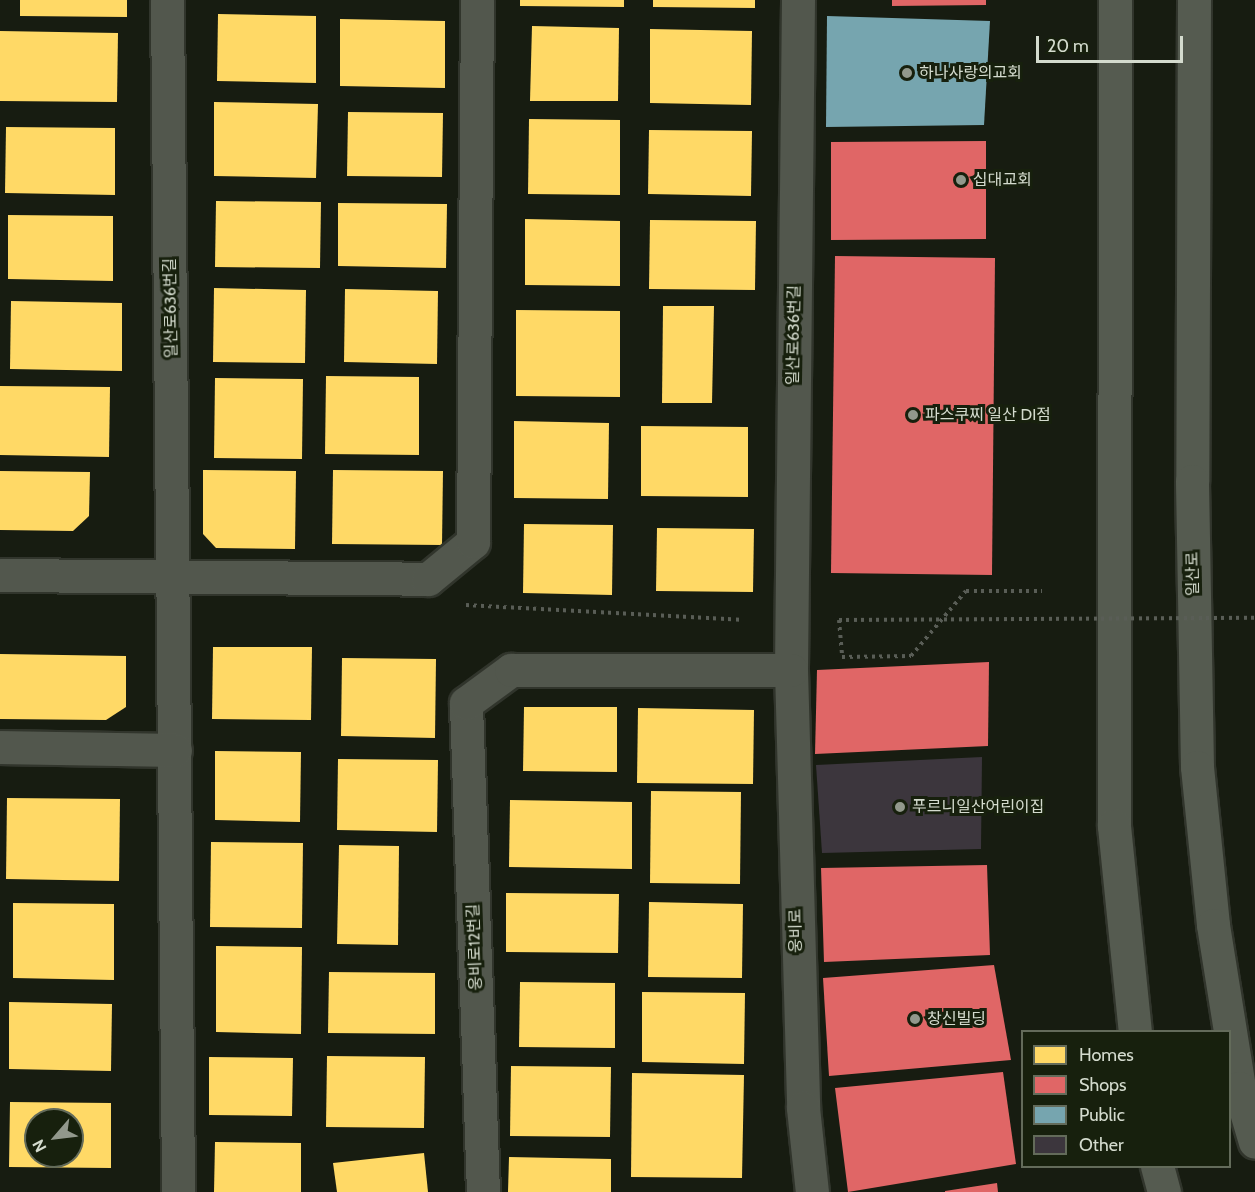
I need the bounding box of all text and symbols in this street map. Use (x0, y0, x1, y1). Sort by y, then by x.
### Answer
scale bar (1039, 24, 1186, 62)
text: 20 m (1047, 35, 1089, 57)
place label: 하나사랑의교회 (919, 63, 1022, 83)
marker: 하나사랑의교회 (900, 66, 914, 80)
place label: 십대교회 (973, 170, 1032, 190)
marker: 십대교회 (954, 173, 968, 187)
street label: 일산로636번길 (161, 258, 181, 358)
street label: 일산로636번길 (784, 285, 804, 385)
place label: 파스쿠찌 일산 DI점 (925, 405, 1051, 425)
marker: 파스쿠찌 일산 DI점 (906, 408, 920, 422)
street label: 일산로 (1183, 552, 1203, 596)
place label: 푸르니일산어린이집 (912, 797, 1044, 817)
marker: 푸르니일산어린이집 (893, 800, 907, 814)
street label: 웅비로12번길 (464, 903, 486, 991)
street label: 웅비로 (786, 909, 806, 953)
place label: 창신빌딩 (927, 1009, 986, 1029)
marker: 창신빌딩 (908, 1012, 922, 1026)
legend (1021, 1030, 1231, 1168)
text: Homes (1079, 1044, 1134, 1066)
text: Shops (1079, 1074, 1127, 1096)
text: Public (1079, 1104, 1125, 1126)
north arrow (24, 1108, 84, 1168)
text: Other (1079, 1134, 1124, 1156)
text: N (28, 1136, 50, 1155)

